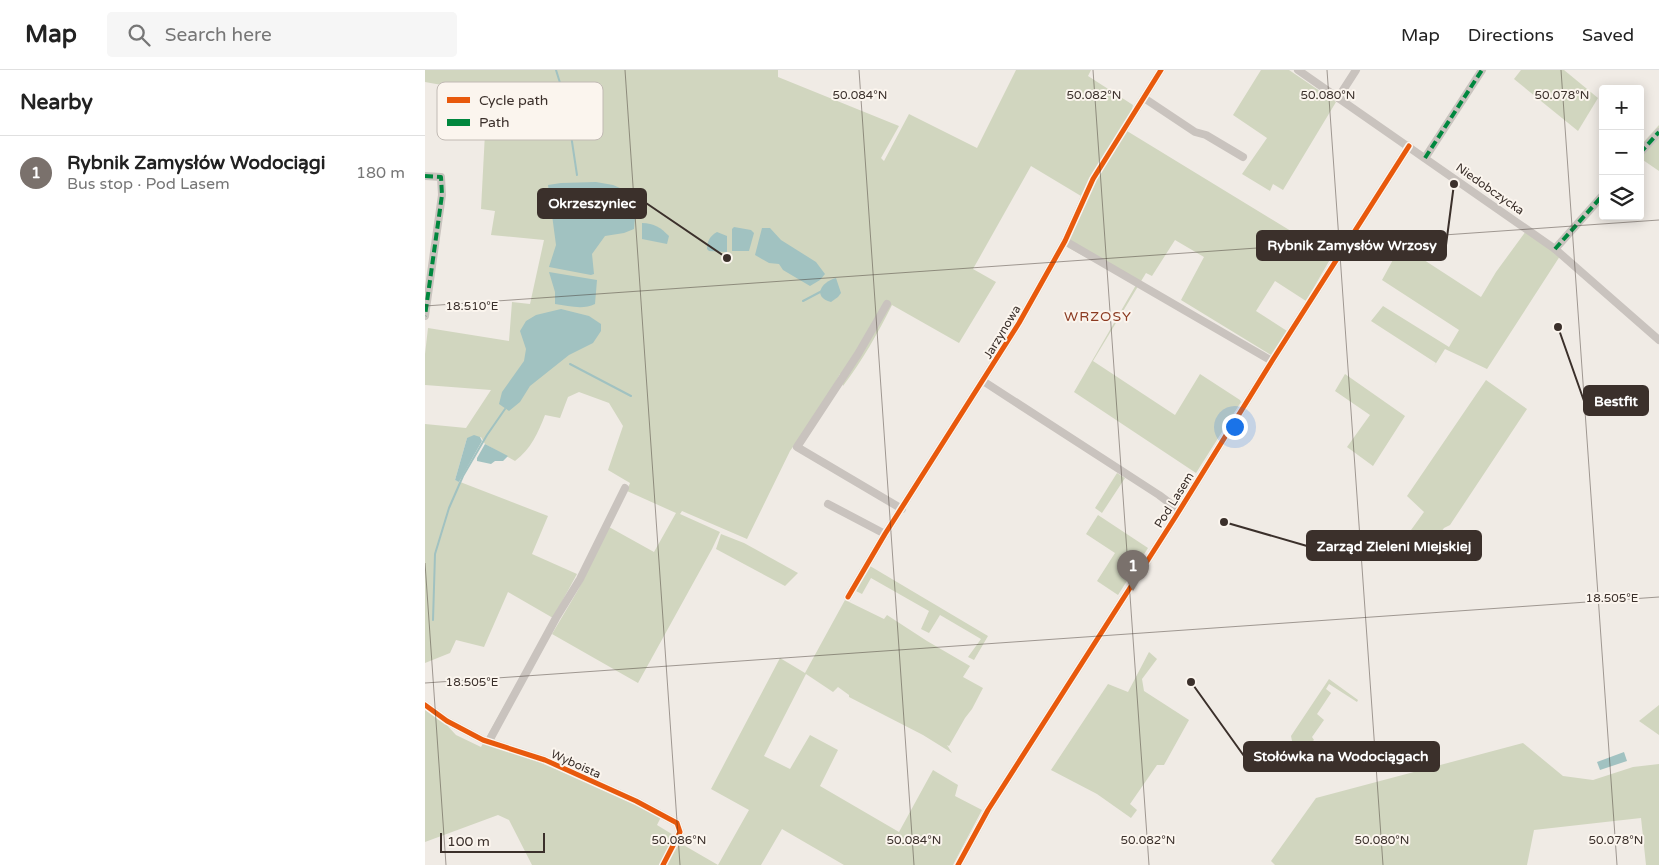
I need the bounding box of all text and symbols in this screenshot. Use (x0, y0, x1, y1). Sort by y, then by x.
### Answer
search box (107, 12, 457, 57)
text: Map (25, 20, 77, 49)
icon: search (125, 21, 153, 49)
text: Search here (165, 24, 272, 46)
text: Map (1401, 24, 1440, 46)
text: Directions (1468, 24, 1554, 46)
text: Saved (1582, 24, 1634, 46)
legend (437, 82, 603, 140)
map controls (1599, 85, 1644, 220)
button: + (1599, 85, 1644, 130)
text: 50.084°N (833, 88, 887, 102)
text: 50.082°N (1067, 88, 1121, 102)
text: 50.080°N (1301, 88, 1355, 102)
text: 50.078°N (1535, 88, 1589, 102)
text: Nearby (20, 90, 93, 115)
text: Cycle path (479, 92, 548, 109)
text: Path (479, 114, 510, 131)
button: − (1599, 130, 1644, 175)
text: Rybnik Zamysłów Wodociągi (67, 152, 326, 174)
street label: Niedobczycka (1453, 160, 1527, 218)
text: 1 (31, 163, 41, 183)
text: 180 m (356, 163, 405, 183)
text: Bus stop · Pod Lasem (67, 174, 230, 194)
button: layers (1599, 175, 1644, 220)
callout: Okrzeszyniec (538, 189, 646, 218)
text: Okrzeszyniec (548, 195, 636, 212)
callout: Rybnik Zamysłów Wrzosy (1257, 231, 1446, 260)
text: Rybnik Zamysłów Wrzosy (1267, 237, 1437, 254)
text: 18.510°E (446, 299, 499, 313)
street label: Jarzynowa (981, 303, 1023, 361)
district label: WRZOSY (1064, 308, 1132, 325)
callout: Bestfit (1584, 386, 1648, 415)
text: Bestfit (1594, 393, 1639, 410)
your location (1222, 414, 1248, 440)
street label: Pod Lasem (1151, 470, 1197, 530)
callout: Zarząd Zieleni Miejskiej (1307, 531, 1481, 560)
text: Zarząd Zieleni Miejskiej (1317, 538, 1471, 555)
pin: 1 (1117, 550, 1149, 591)
text: 18.505°E (1586, 591, 1639, 605)
text: 18.505°E (446, 675, 499, 689)
callout: Stołówka na Wodociągach (1244, 742, 1439, 771)
street label: Wyboista (549, 747, 603, 781)
text: Stołówka na Wodociągach (1253, 748, 1429, 765)
scale bar (440, 830, 545, 853)
text: 100 m (447, 833, 490, 850)
text: 50.086°N (652, 833, 706, 847)
text: 50.084°N (887, 833, 941, 847)
text: 50.082°N (1121, 833, 1175, 847)
text: 50.080°N (1355, 833, 1409, 847)
text: 50.078°N (1589, 833, 1643, 847)

